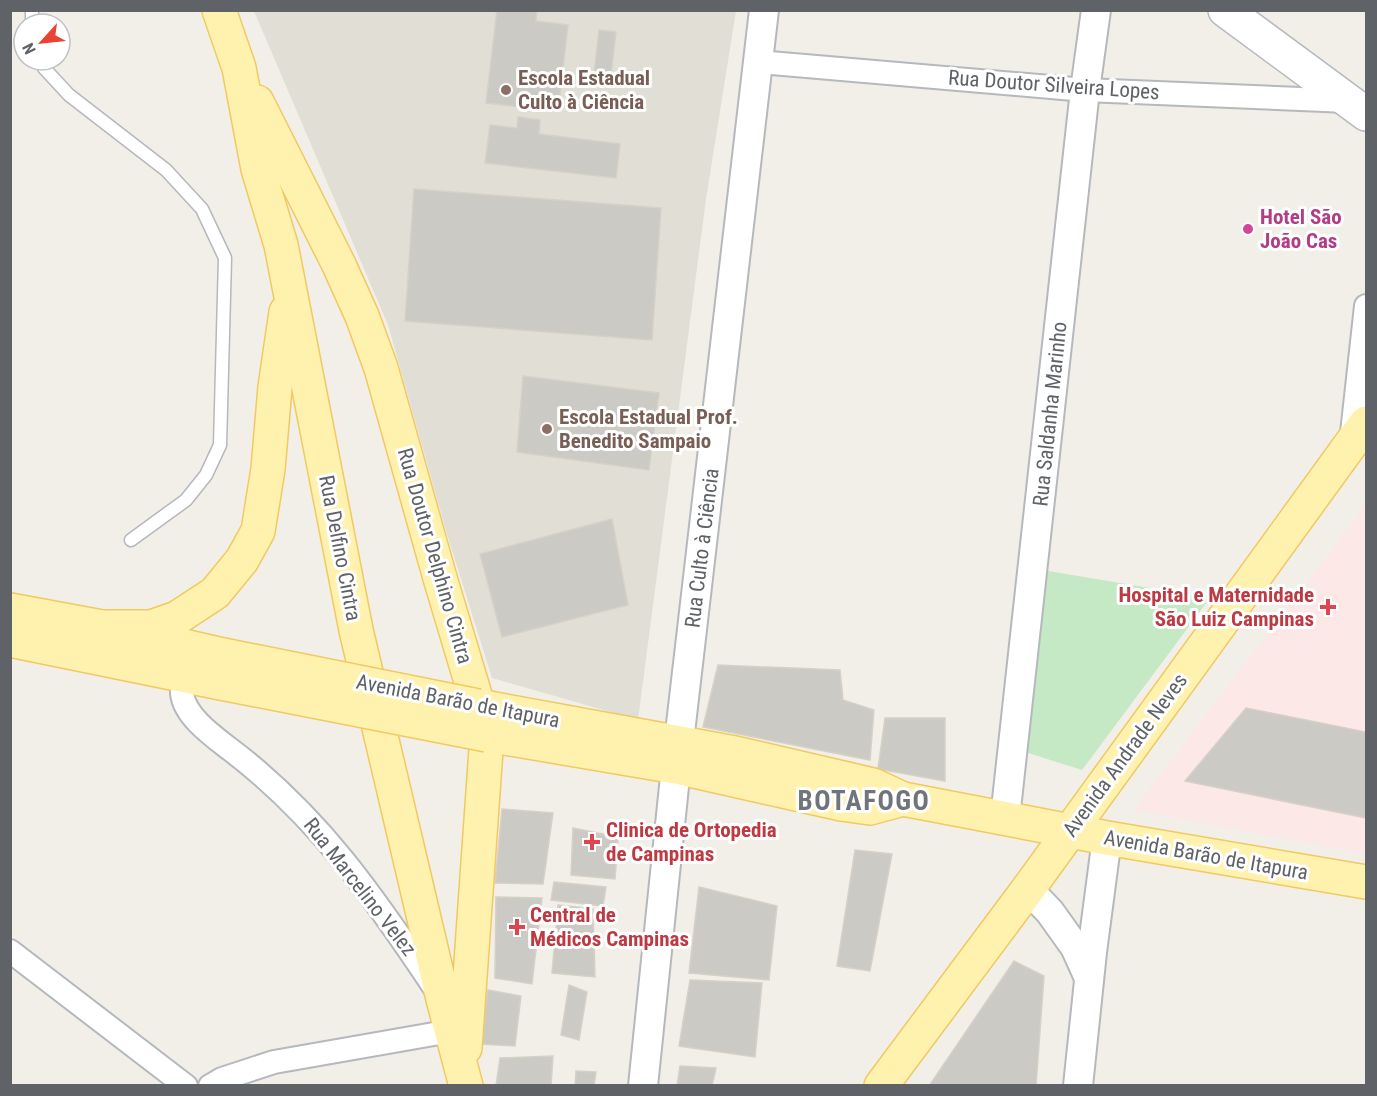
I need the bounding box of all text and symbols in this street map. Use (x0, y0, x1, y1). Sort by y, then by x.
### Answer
north arrow (12, 12, 72, 72)
text: N (18, 40, 40, 57)
place label: Escola Estadual Culto à Ciência (518, 66, 650, 114)
street label: Rua Doutor Silveira Lopes (947, 66, 1161, 104)
marker: Escola Estadual Culto à Ciência (499, 83, 513, 97)
place label: Hotel São João Cas (1260, 205, 1342, 253)
marker: Hotel São João Cas (1241, 222, 1255, 236)
street label: Rua Saldanha Marinho (1028, 320, 1072, 508)
place label: Escola Estadual Prof. Benedito Sampaio (559, 405, 738, 453)
marker: Escola Estadual Prof. Benedito Sampaio (540, 422, 554, 436)
street label: Rua Doutor Delphino Cintra (393, 445, 477, 667)
street label: Rua Culto à Ciência (680, 467, 724, 629)
street label: Rua Delfino Cintra (314, 473, 366, 623)
place label: Hospital e Maternidade São Luiz Campinas (1118, 583, 1314, 631)
marker: Hospital e Maternidade São Luiz Campinas (1319, 598, 1337, 616)
street label: Avenida Andrade Neves (1058, 669, 1192, 841)
street label: Avenida Barão de Itapura (354, 670, 562, 732)
district label: BOTAFOGO (798, 785, 930, 817)
street label: Rua Marcelino Velez (299, 813, 421, 961)
place label: Clinica de Ortopedia de Campinas (606, 818, 777, 866)
street label: Avenida Barão de Itapura (1102, 825, 1310, 885)
marker: Clinica de Ortopedia de Campinas (583, 833, 601, 851)
place label: Central de Médicos Campinas (530, 903, 689, 951)
marker: Central de Médicos Campinas (508, 918, 526, 936)

